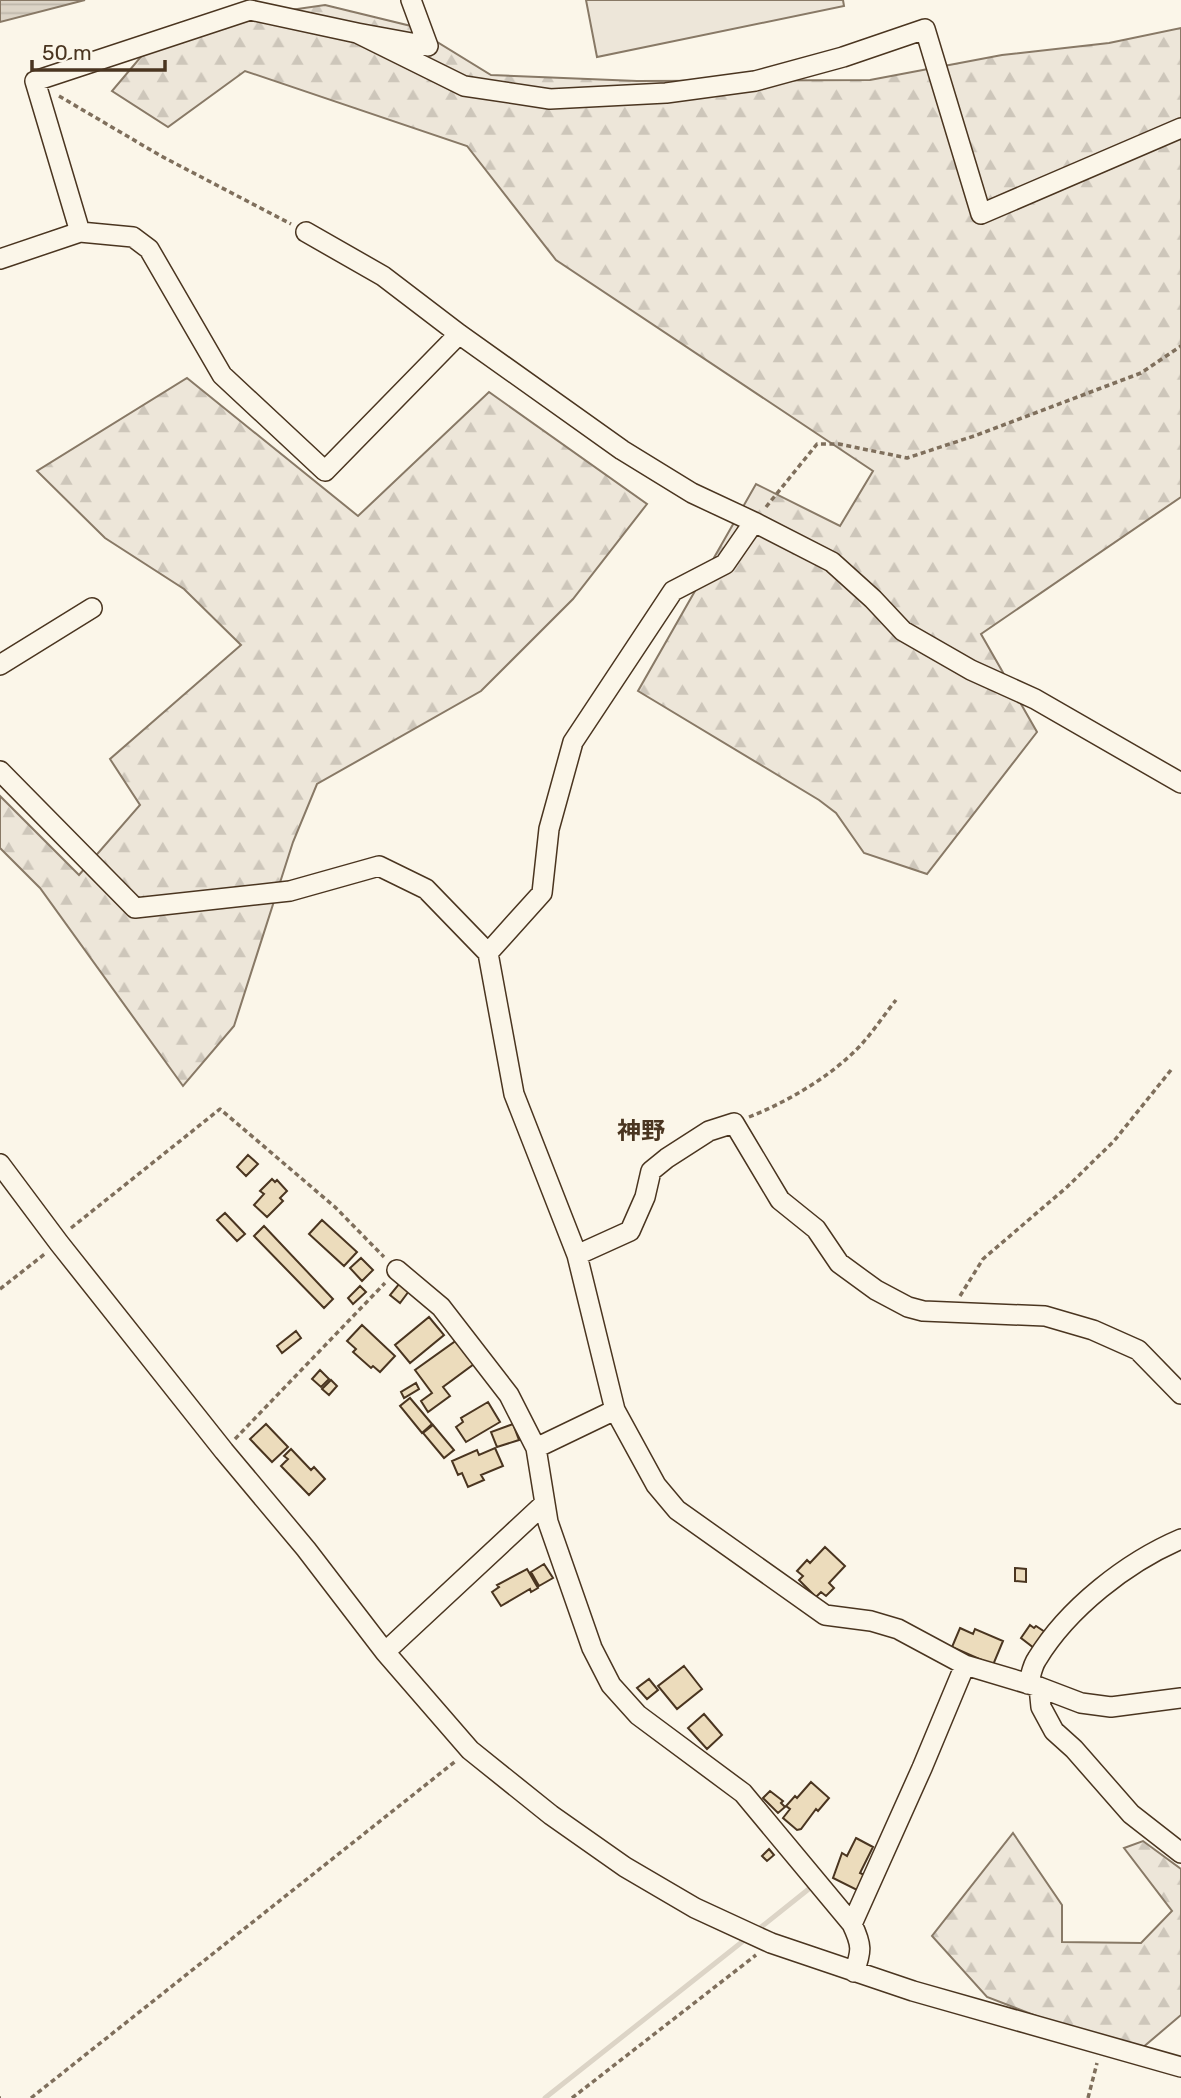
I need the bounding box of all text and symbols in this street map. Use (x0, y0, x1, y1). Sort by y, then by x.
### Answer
scale bar (32, 28, 164, 72)
text: 50 m (42, 40, 92, 65)
district label: 神野 (617, 1117, 665, 1145)

